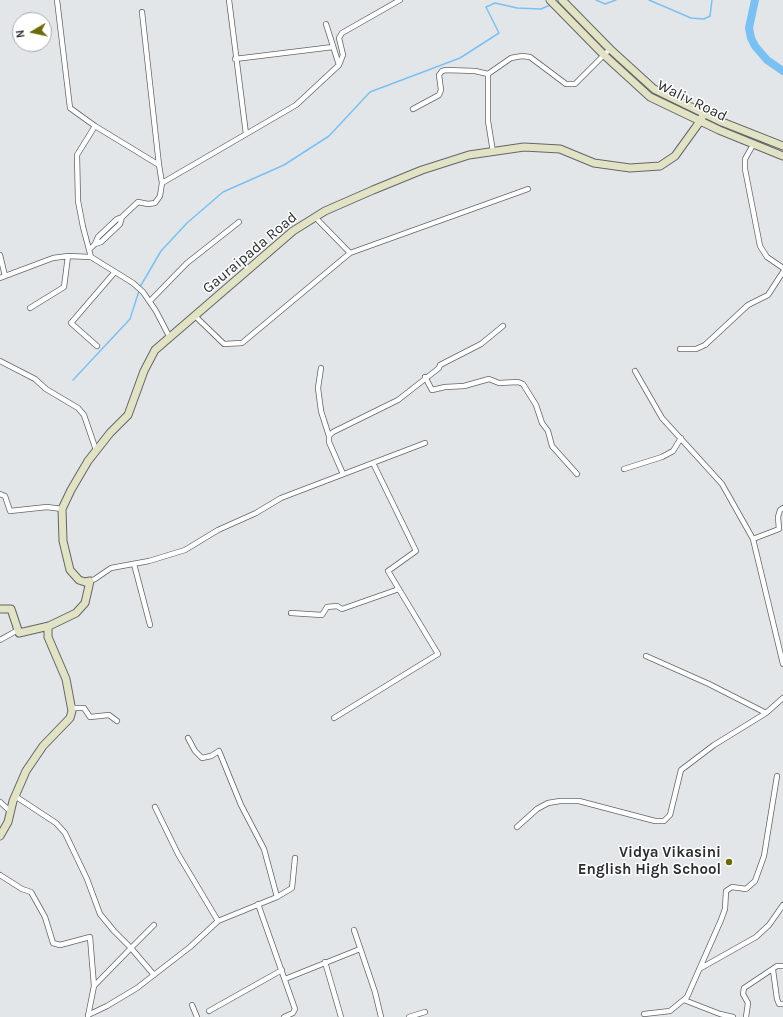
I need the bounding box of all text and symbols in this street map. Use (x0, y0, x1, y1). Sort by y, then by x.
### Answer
north arrow (12, 12, 52, 52)
text: N (14, 29, 28, 39)
street label: Waliv Road (654, 76, 730, 126)
street label: Gauraipada Road (199, 208, 301, 298)
place label: Vidya Vikasini English High School (578, 844, 721, 879)
marker: Vidya Vikasini English High School (724, 857, 734, 867)

